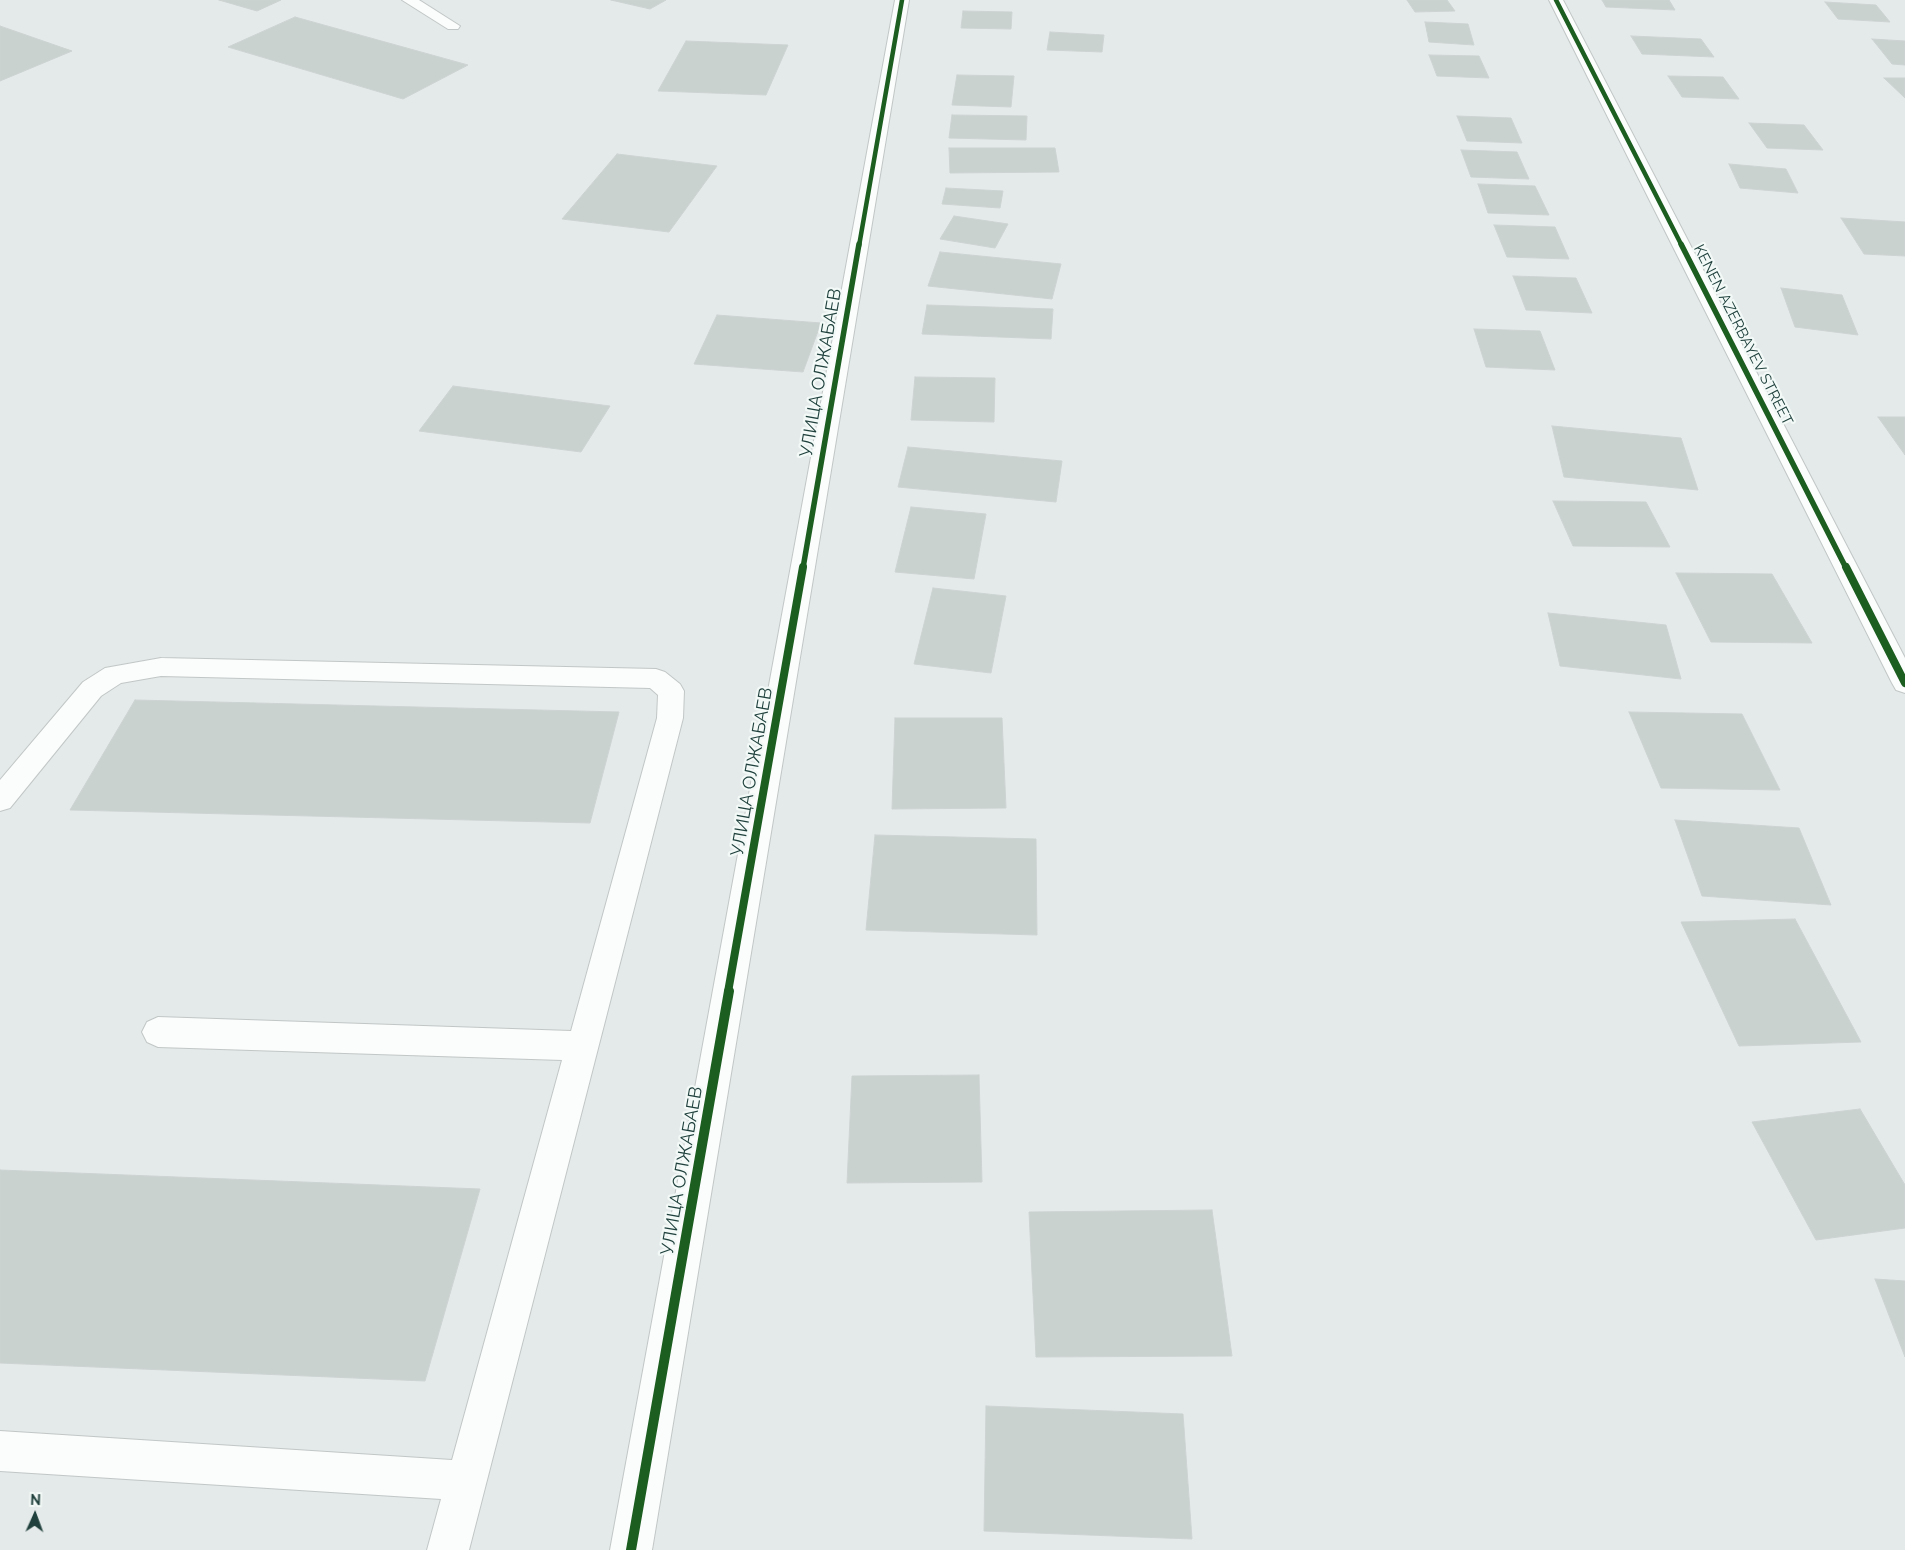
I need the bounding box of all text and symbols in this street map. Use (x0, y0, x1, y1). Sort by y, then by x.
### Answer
street label: KENEN AZERBAYEV STREET (1689, 242, 1797, 428)
street label: УЛИЦА ОЛЖАБАЕВ (796, 287, 846, 459)
street label: УЛИЦА ОЛЖАБАЕВ (727, 686, 777, 858)
street label: УЛИЦА ОЛЖАБАЕВ (657, 1085, 707, 1257)
north arrow (10, 1490, 60, 1540)
text: N (30, 1492, 41, 1508)

